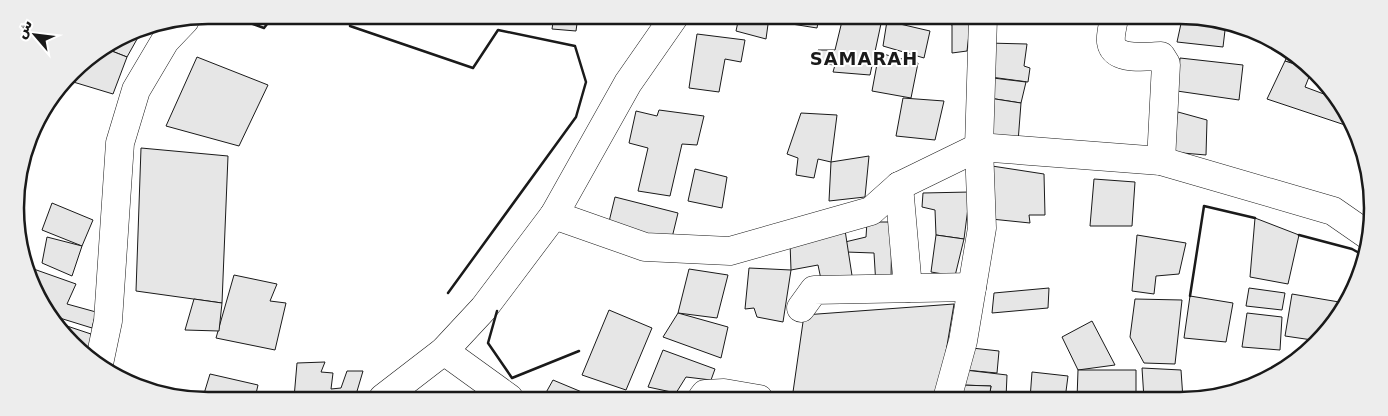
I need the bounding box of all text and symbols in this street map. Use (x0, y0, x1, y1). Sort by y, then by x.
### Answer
north arrow (10, 10, 60, 60)
text: ش (12, 17, 35, 41)
district label: SAMARAH (810, 48, 918, 69)

